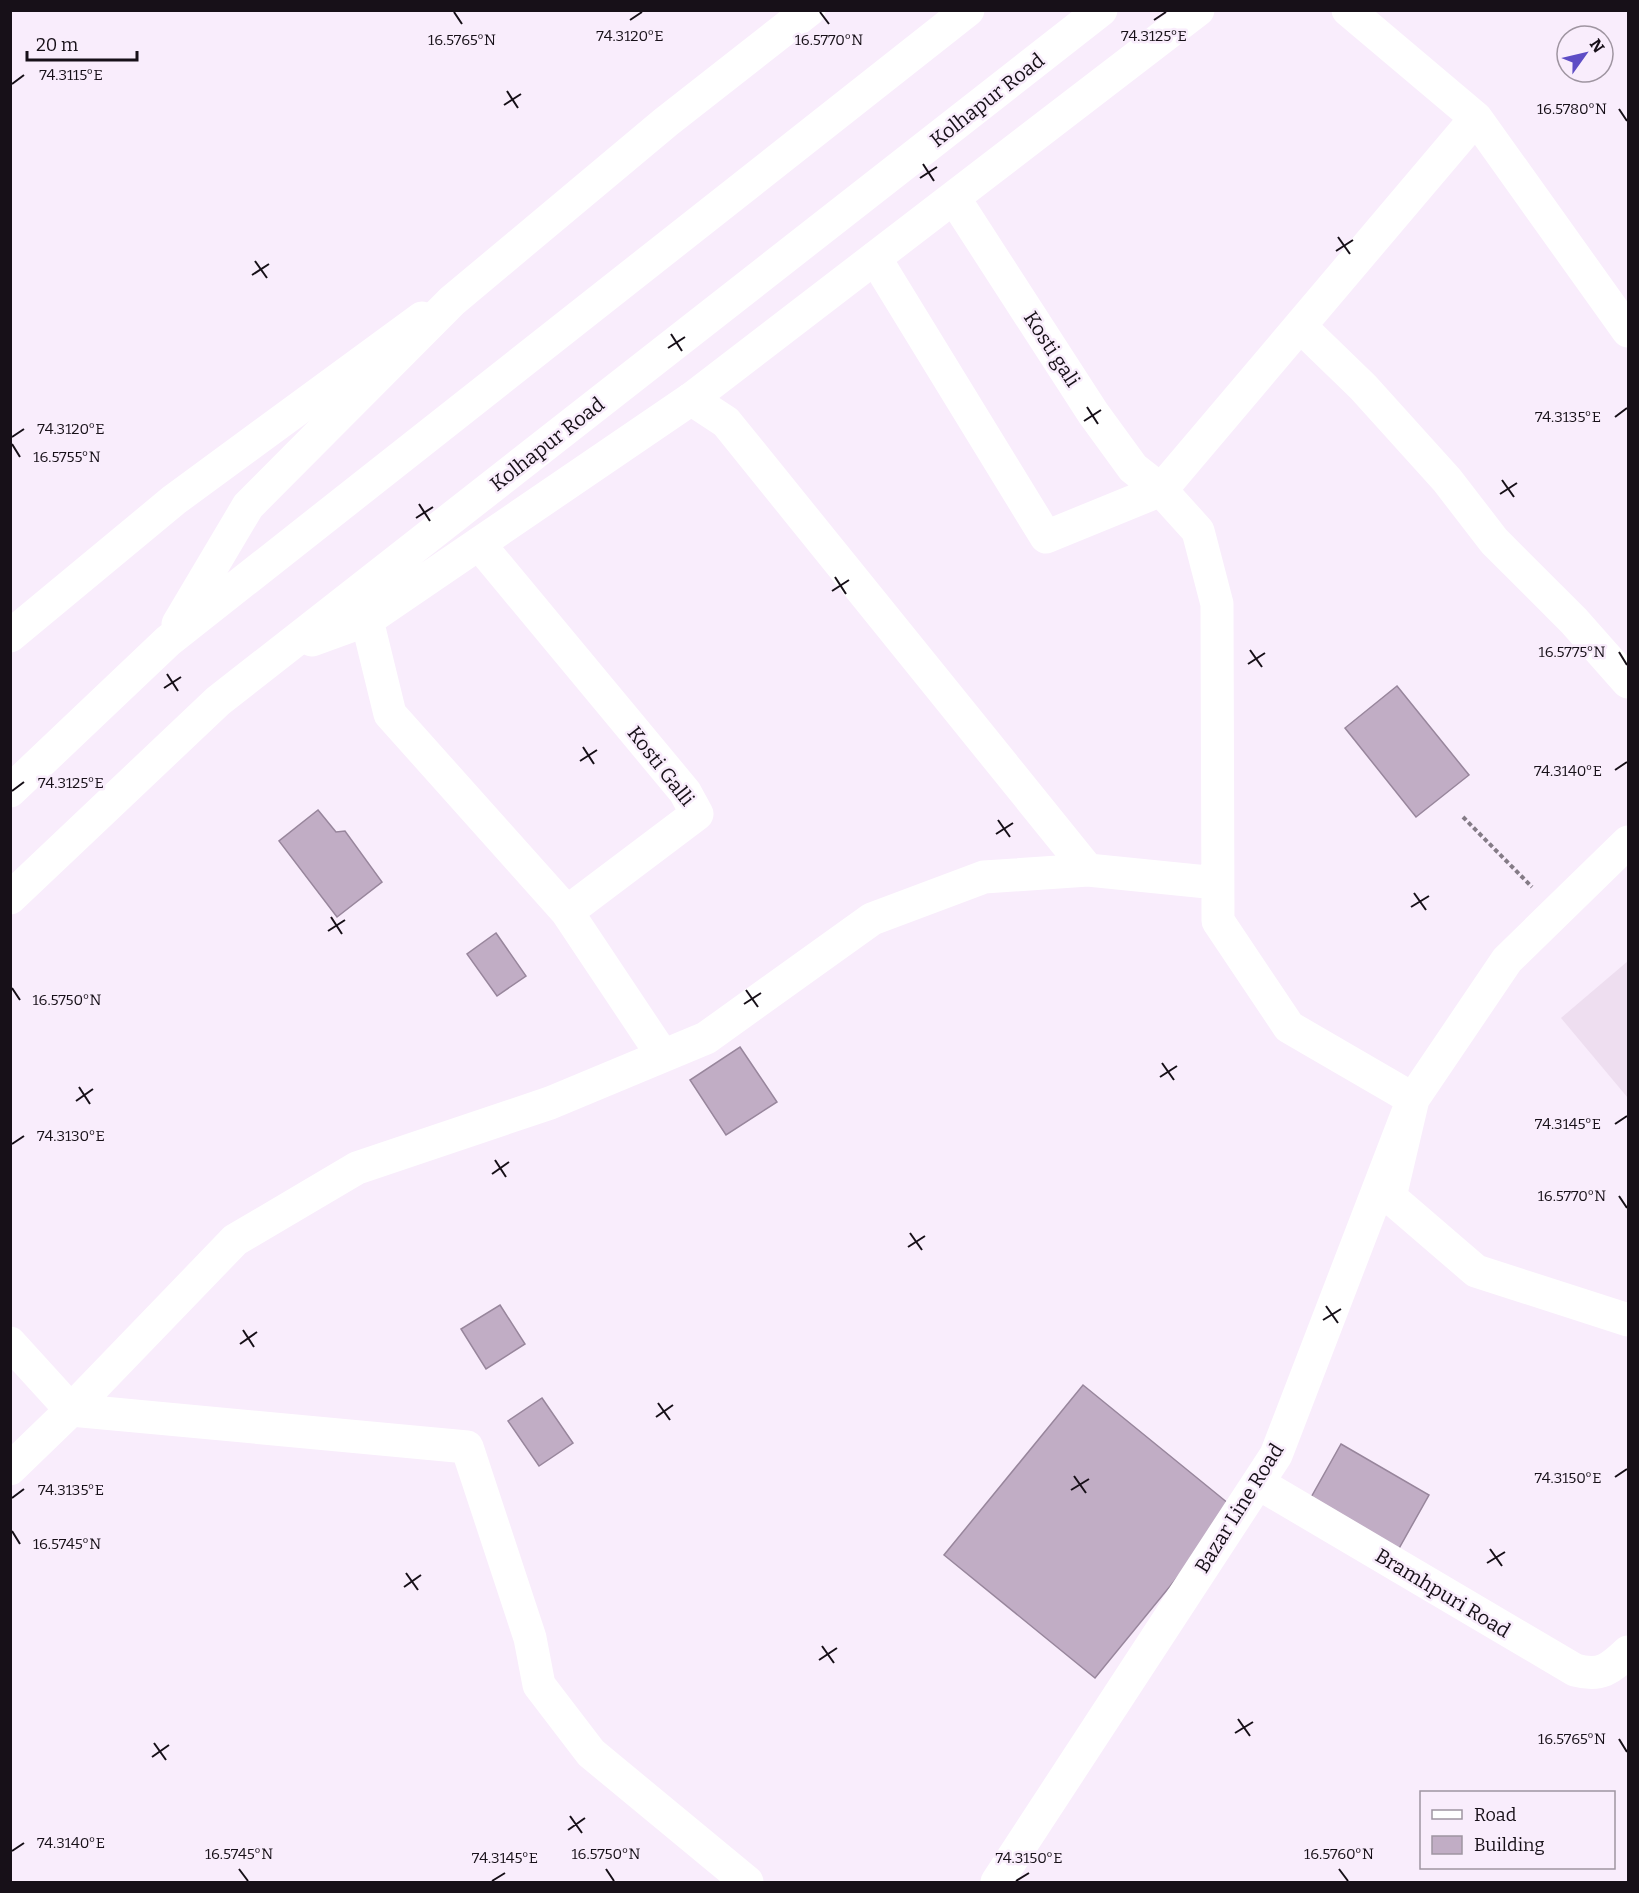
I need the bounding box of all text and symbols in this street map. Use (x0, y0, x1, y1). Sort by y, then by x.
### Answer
scale bar (27, 24, 136, 62)
north arrow (1555, 24, 1615, 84)
text: 74.3120°E (596, 27, 664, 45)
text: 74.3125°E (1121, 27, 1187, 45)
text: 16.5765°N (428, 31, 496, 49)
text: 16.5770°N (795, 31, 863, 49)
text: 20 m (36, 34, 78, 56)
text: N (1586, 35, 1608, 56)
street label: Kolhapur Road (925, 48, 1049, 152)
text: 74.3115°E (39, 66, 103, 84)
text: 16.5780°N (1537, 100, 1607, 118)
street label: Kosti gali (1019, 307, 1085, 391)
street label: Kolhapur Road (485, 392, 609, 496)
text: 74.3135°E (1535, 408, 1601, 426)
text: 74.3120°E (37, 420, 105, 438)
text: 16.5755°N (33, 448, 101, 466)
text: 16.5775°N (1539, 643, 1606, 661)
street label: Kosti Galli (622, 721, 700, 811)
text: 74.3140°E (1534, 762, 1602, 780)
text: 74.3125°E (38, 774, 104, 792)
text: 16.5750°N (33, 991, 102, 1009)
text: 74.3145°E (1535, 1115, 1601, 1133)
text: 74.3130°E (37, 1127, 105, 1145)
text: 16.5770°N (1538, 1187, 1606, 1205)
street label: Bazar Line Road (1190, 1439, 1288, 1577)
text: 74.3150°E (1534, 1469, 1602, 1487)
text: 74.3135°E (38, 1481, 104, 1499)
text: 16.5745°N (33, 1535, 101, 1553)
street label: Bramhpuri Road (1371, 1543, 1515, 1643)
text: 16.5765°N (1538, 1730, 1606, 1748)
legend (1420, 1791, 1615, 1869)
text: Road (1474, 1804, 1517, 1826)
text: 74.3140°E (37, 1834, 105, 1852)
text: Building (1474, 1834, 1545, 1856)
text: 16.5745°N (205, 1845, 273, 1863)
text: 16.5750°N (572, 1845, 641, 1863)
text: 16.5760°N (1304, 1845, 1374, 1863)
text: 74.3145°E (472, 1849, 538, 1867)
text: 74.3150°E (995, 1849, 1063, 1867)

